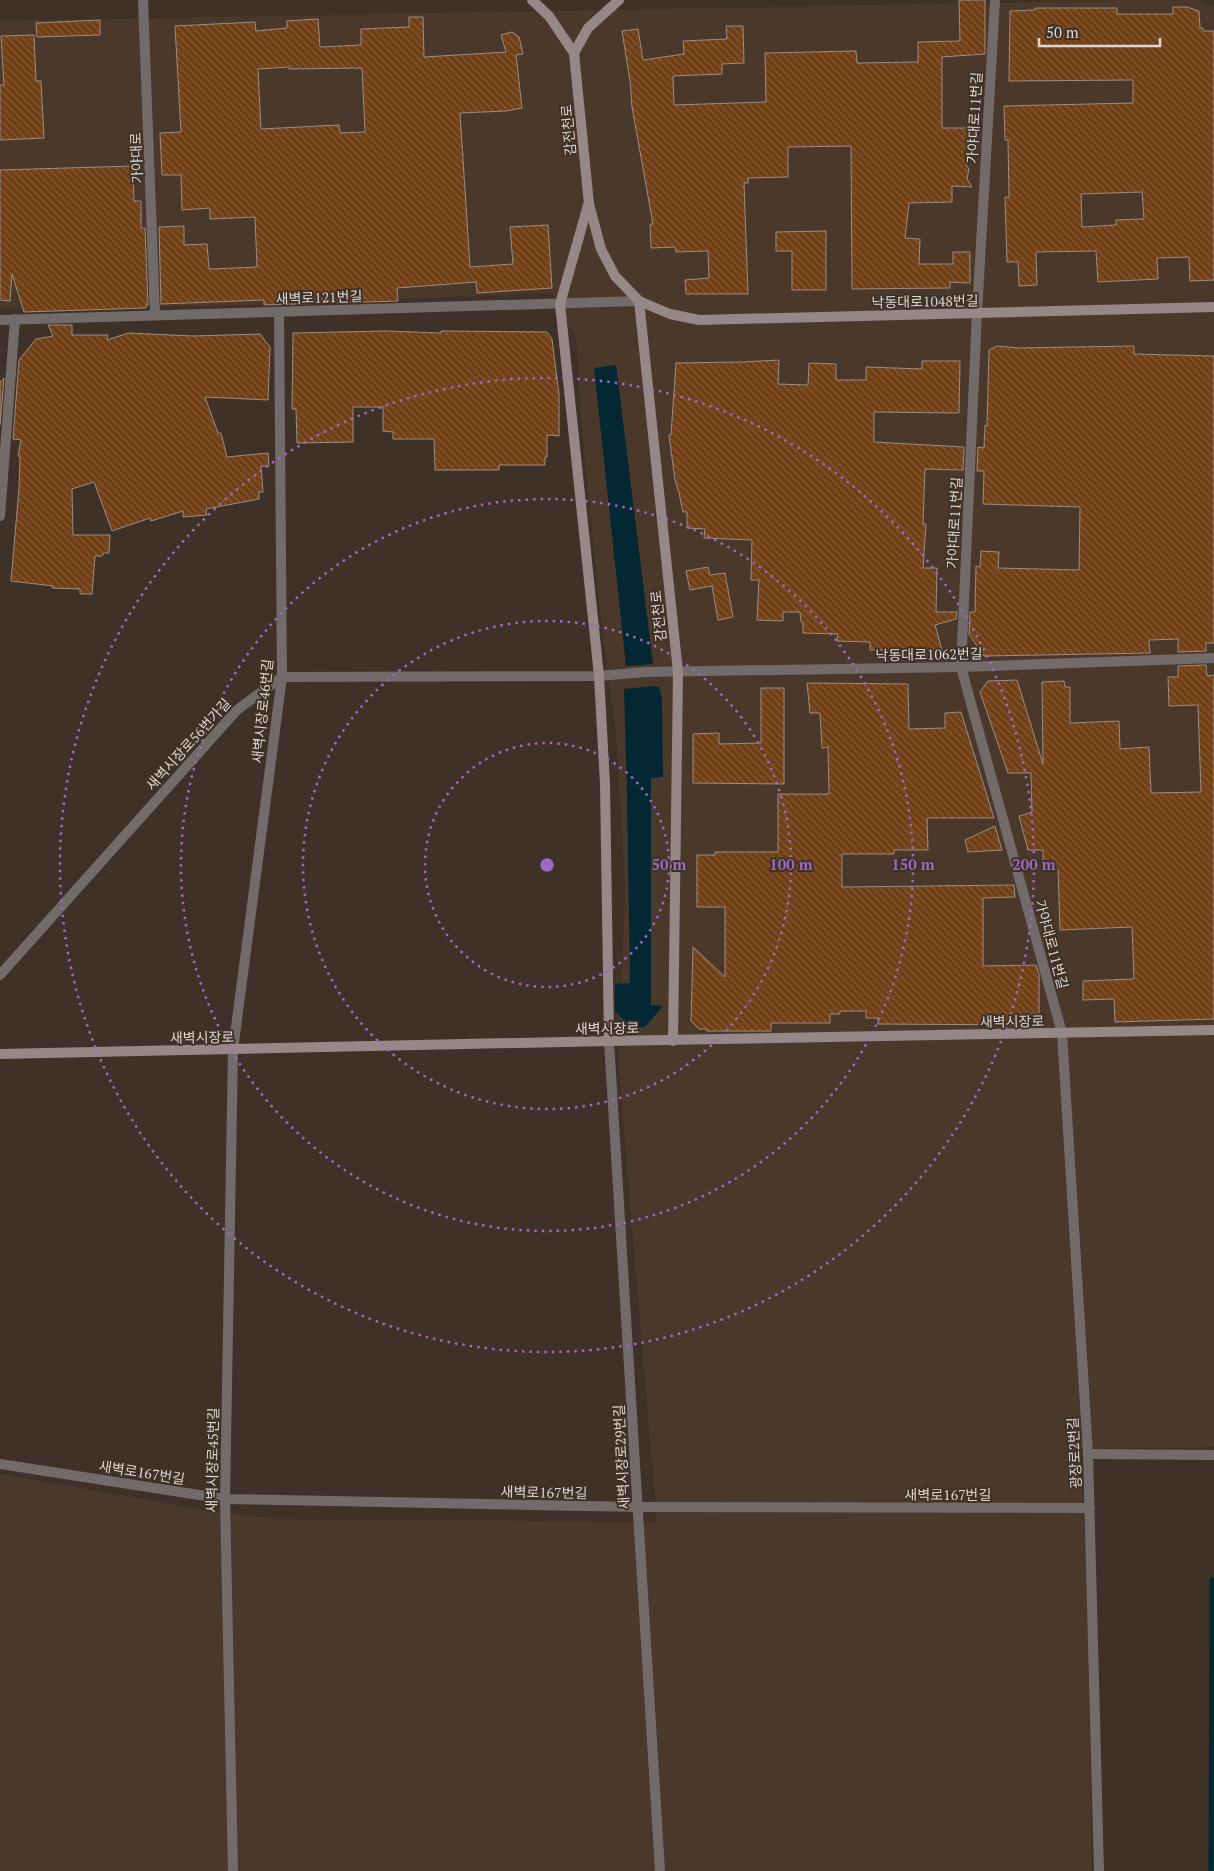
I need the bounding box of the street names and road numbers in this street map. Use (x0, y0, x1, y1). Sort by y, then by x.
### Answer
street label: 가야대로11번길 (962, 71, 986, 165)
street label: 감전천로 (556, 103, 580, 156)
street label: 가야대로 (126, 132, 146, 184)
street label: 새벽로121번길 (275, 286, 363, 308)
street label: 낙동대로1048번길 (871, 291, 979, 311)
street label: 가야대로11번길 (942, 476, 966, 570)
street label: 감전천로 (646, 589, 670, 643)
street label: 낙동대로1062번길 (875, 644, 983, 664)
street label: 새벽시장로46번길 (247, 658, 277, 764)
street label: 새벽시장로56번가길 (141, 694, 235, 794)
street label: 가야대로11번길 (1031, 897, 1073, 991)
street label: 새벽시장로 (980, 1011, 1044, 1031)
street label: 새벽시장로 (575, 1018, 639, 1038)
street label: 새벽시장로 (170, 1027, 234, 1047)
street label: 새벽시장로29번길 (609, 1404, 633, 1510)
street label: 새벽시장로45번길 (202, 1407, 222, 1513)
street label: 광장로2번길 (1063, 1417, 1085, 1489)
street label: 새벽로167번길 (98, 1456, 186, 1488)
street label: 새벽로167번길 (500, 1482, 588, 1502)
street label: 새벽로167번길 (905, 1485, 991, 1504)

